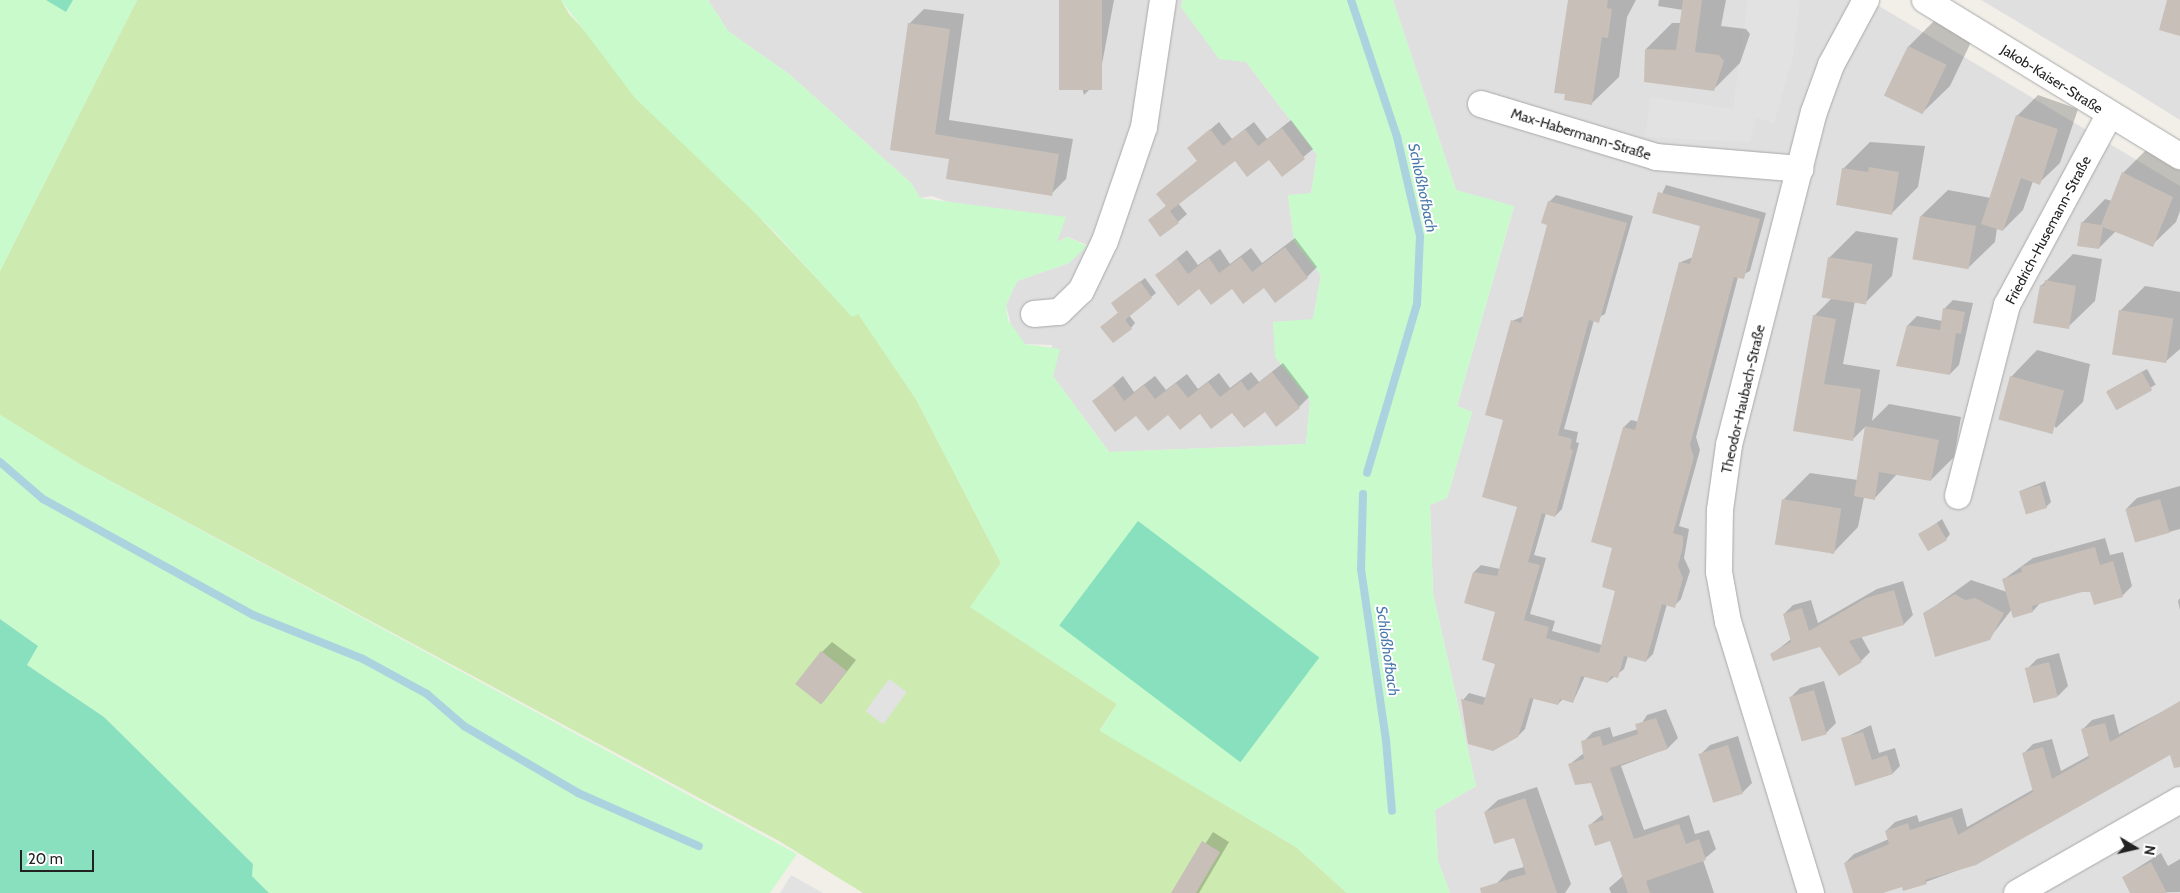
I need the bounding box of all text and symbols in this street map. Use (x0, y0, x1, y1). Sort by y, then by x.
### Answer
street label: Jakob-Kaiser-Straße (1998, 41, 2106, 117)
street label: Max-Habermann-Straße (1509, 105, 1653, 163)
water label: Schloßhofbach (1404, 142, 1440, 234)
street label: Friedrich-Husemann-Straße (2002, 153, 2094, 307)
street label: Theodor-Haubach-Straße (1718, 323, 1768, 475)
water label: Schloßhofbach (1372, 605, 1402, 697)
north arrow (2110, 823, 2160, 873)
scale bar (22, 840, 96, 872)
text: N (2140, 844, 2159, 857)
text: 20 m (28, 850, 63, 868)

